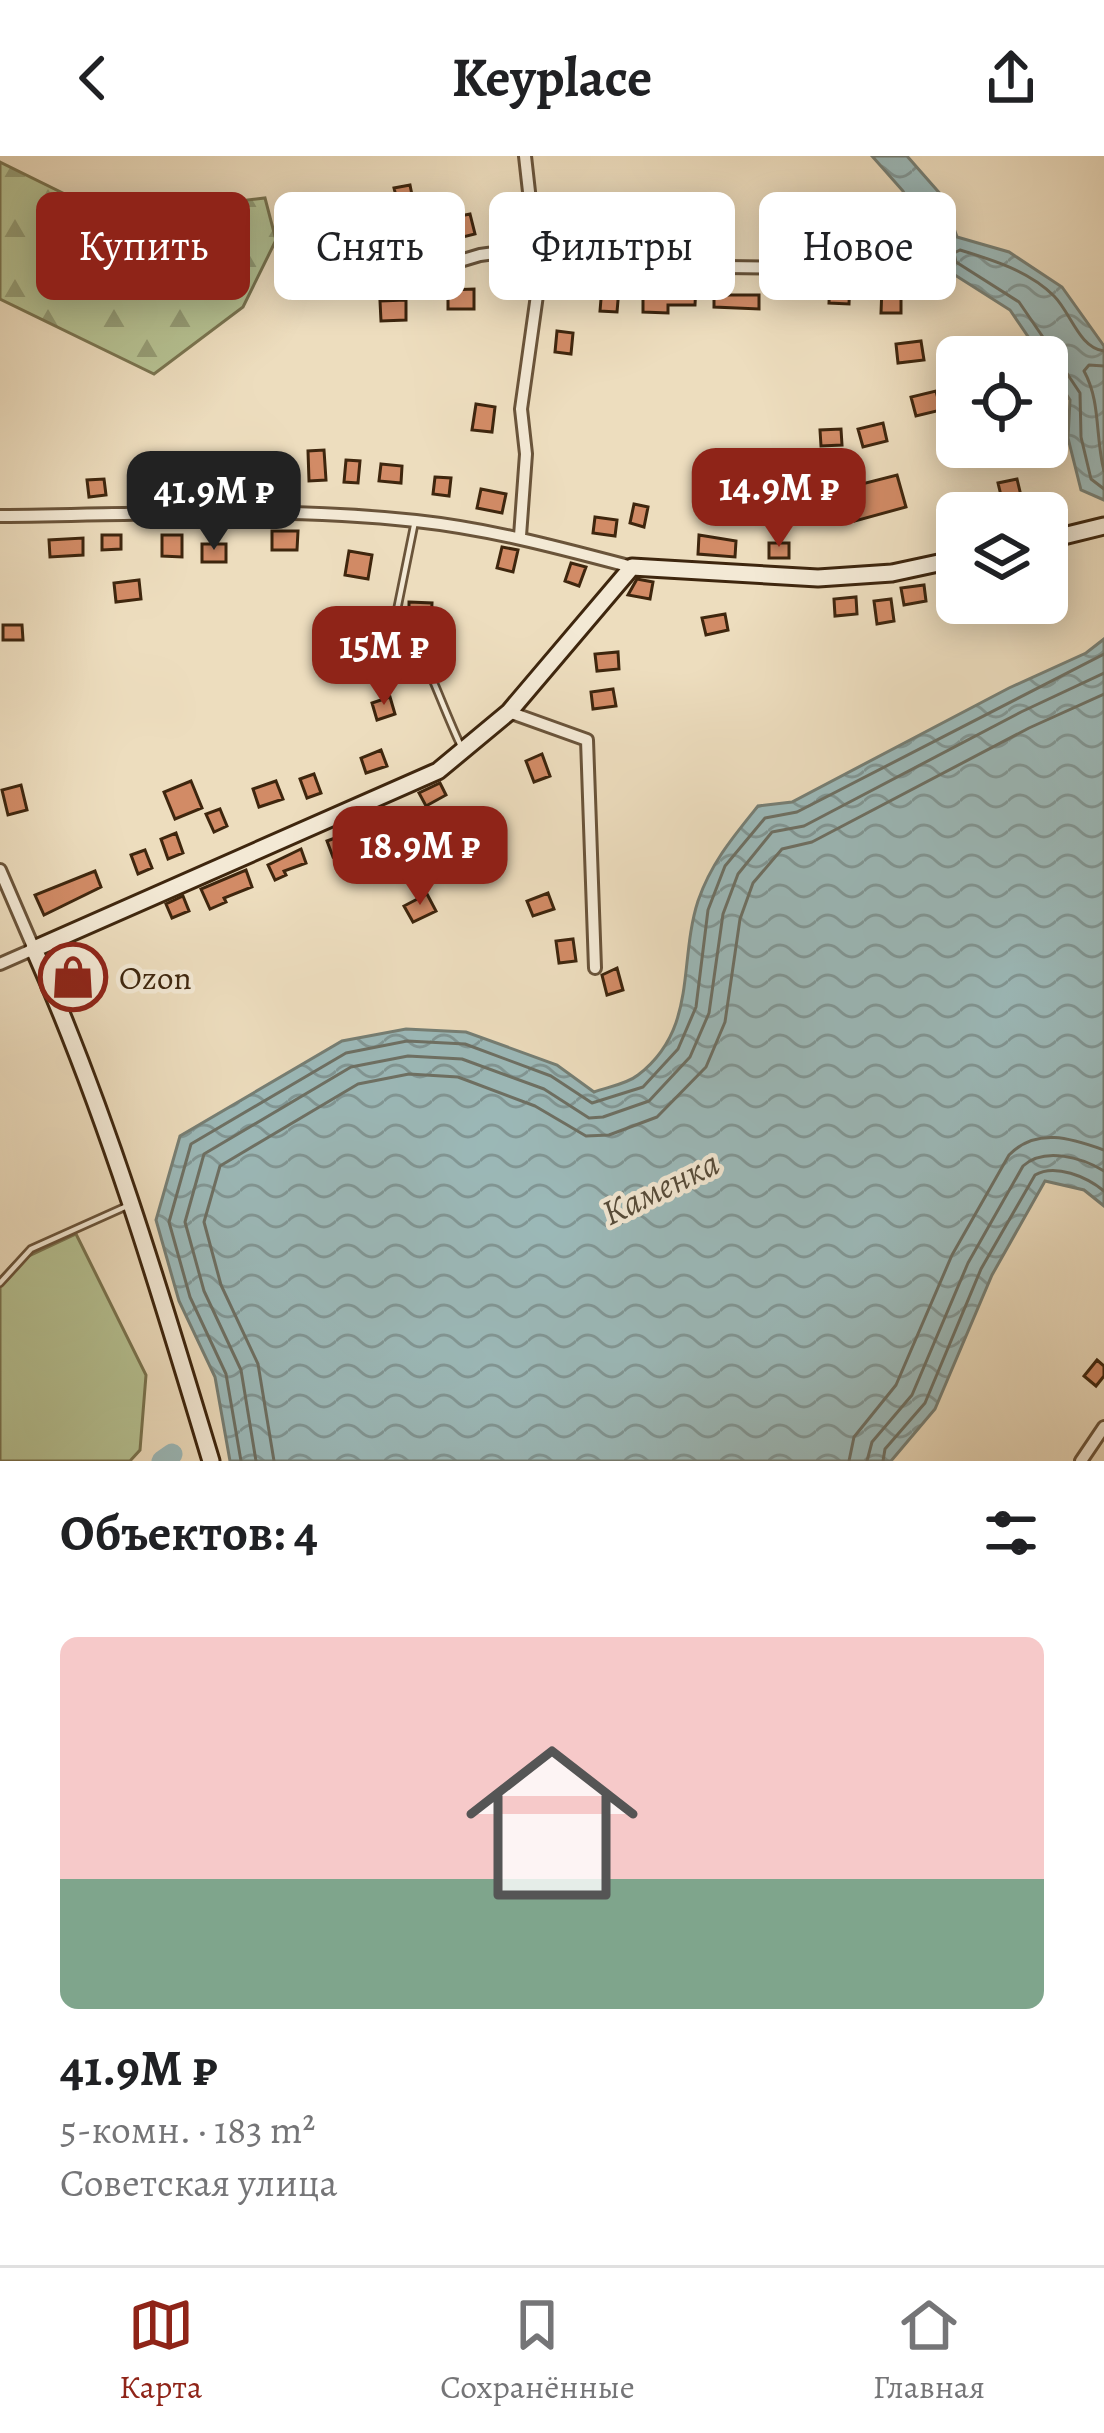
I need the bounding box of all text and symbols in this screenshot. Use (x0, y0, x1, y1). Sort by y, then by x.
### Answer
text: Keyplace (452, 41, 652, 115)
icon: back (60, 45, 126, 111)
icon: share (978, 45, 1044, 111)
chip: Купить (36, 192, 250, 300)
chip: Снять (274, 192, 465, 300)
chip: Фильтры (489, 192, 735, 300)
chip: Новое (759, 192, 956, 300)
map controls (936, 336, 1068, 624)
button: locate (936, 336, 1068, 468)
pin: 14.9M ₽ (668, 448, 890, 550)
pin: 41.9M ₽ (103, 451, 325, 553)
text: 14.9M ₽ (719, 460, 839, 513)
text: 41.9M ₽ (154, 463, 274, 516)
button: layers (936, 492, 1068, 624)
pin: 15M ₽ (300, 606, 468, 708)
text: 15M ₽ (339, 618, 429, 671)
pin: 18.9M ₽ (309, 806, 531, 908)
text: 18.9M ₽ (360, 818, 480, 871)
shop icon: Ozon (38, 942, 108, 1012)
place label: Ozon (119, 955, 192, 1000)
water label: Каменка (593, 1138, 727, 1237)
text: Объектов: 4 (60, 1498, 318, 1568)
icon: filters (978, 1500, 1044, 1566)
icon: home (444, 1715, 660, 1931)
text: 41.9M ₽ (60, 2033, 218, 2103)
text: 5-комн. · 183 m² (60, 2103, 315, 2156)
text: Советская улица (60, 2156, 337, 2209)
tab: Карта (119, 2292, 202, 2409)
tab: Сохранённые (440, 2292, 635, 2409)
tab: Главная (873, 2292, 985, 2409)

